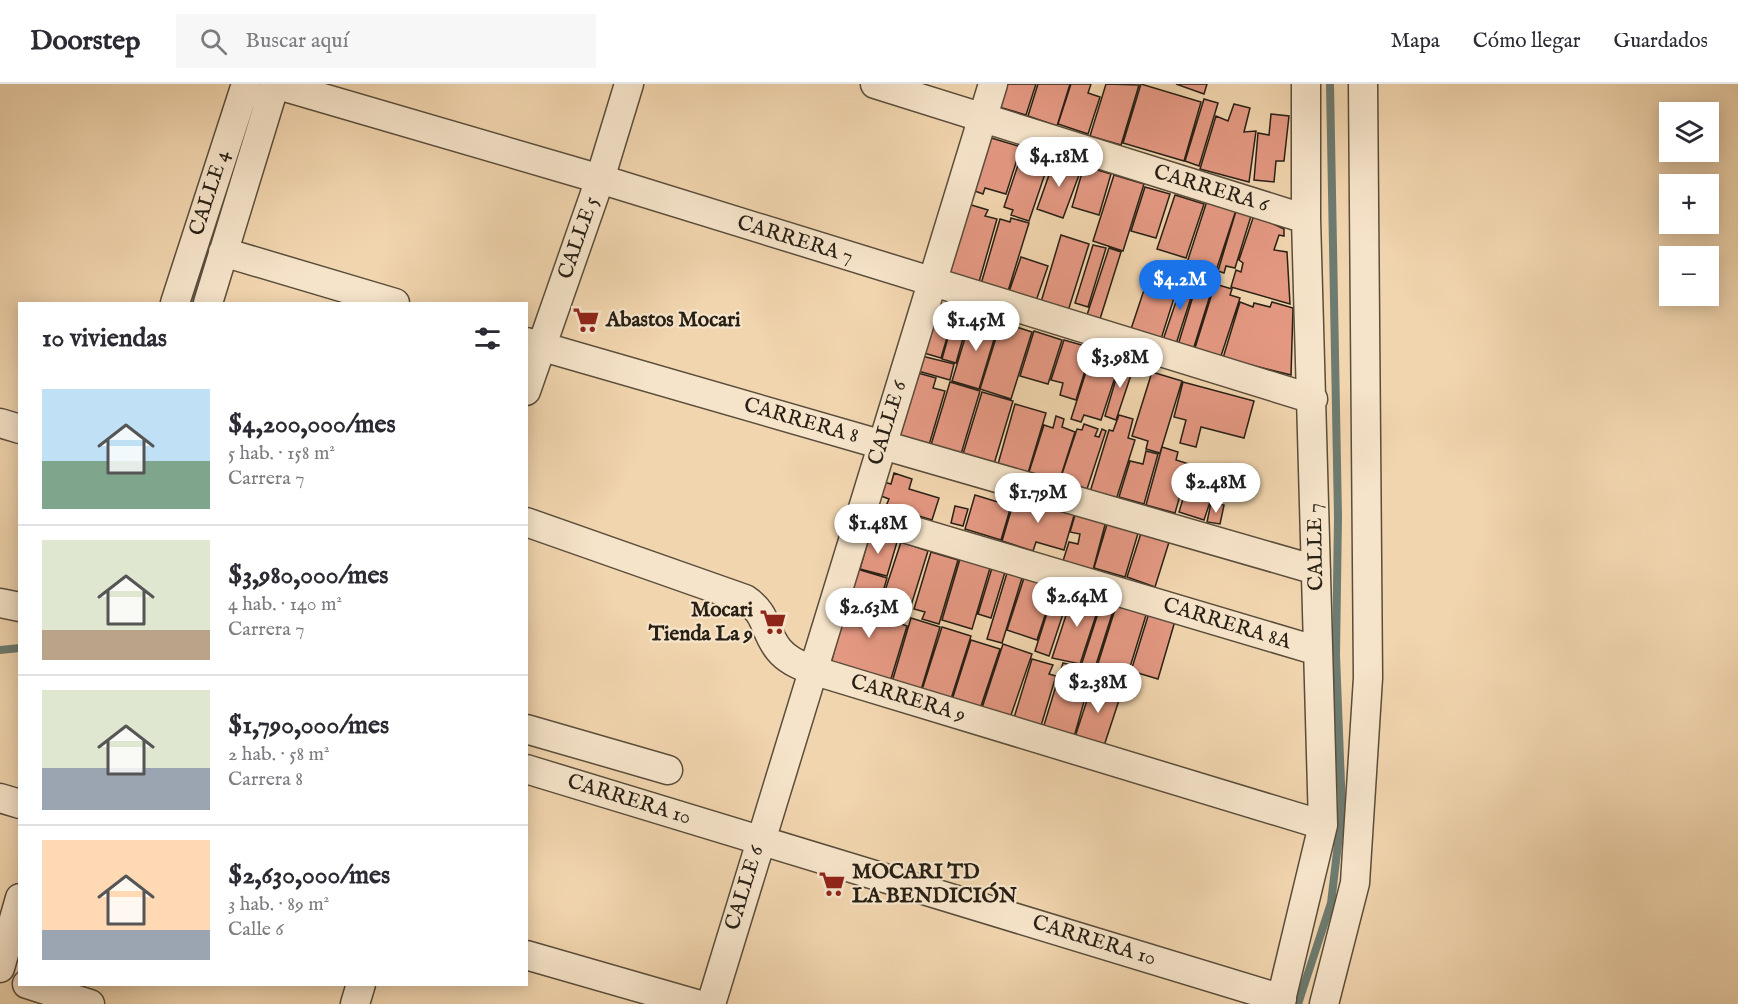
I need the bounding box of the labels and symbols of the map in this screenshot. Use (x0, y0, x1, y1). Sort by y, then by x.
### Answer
pin: $4.18M (1010, 137, 1108, 188)
street label: CALLE 4 (184, 146, 237, 239)
street label: CARRERA 6 (1150, 159, 1273, 220)
street label: CALLE 5 (552, 193, 606, 283)
street label: CARRERA 7 (734, 210, 856, 270)
pin: $4.2M (1138, 260, 1222, 311)
pin: $1.45M (927, 301, 1025, 352)
supermarket icon: Abastos Mocari (571, 305, 601, 335)
place label: Abastos Mocari (605, 307, 741, 334)
pin: $3.98M (1071, 338, 1169, 389)
street label: CALLE 6 (862, 376, 914, 469)
street label: CARRERA 8 (740, 392, 862, 450)
pin: $2.48M (1167, 463, 1265, 514)
pin: $1.79M (989, 473, 1087, 524)
street label: CALLE 7 (1302, 503, 1330, 591)
pin: $1.48M (829, 504, 927, 555)
pin: $2.64M (1028, 577, 1126, 628)
pin: $2.63M (820, 588, 918, 639)
street label: CARRERA 8A (1160, 592, 1295, 657)
place label: Mocari Tienda La 9 (648, 597, 753, 648)
supermarket icon: Mocari Tienda La 9 (758, 607, 788, 637)
pin: $2.38M (1049, 663, 1147, 714)
street label: CARRERA 9 (847, 669, 969, 729)
street label: CARRERA 10 (564, 768, 694, 832)
street label: CALLE 6 (719, 841, 771, 934)
place label: MOCARI TD LA BENDICIÓN (852, 859, 1017, 910)
supermarket icon: MOCARI TD LA BENDICIÓN (817, 869, 847, 899)
street label: CARRERA 10 (1029, 909, 1159, 973)

